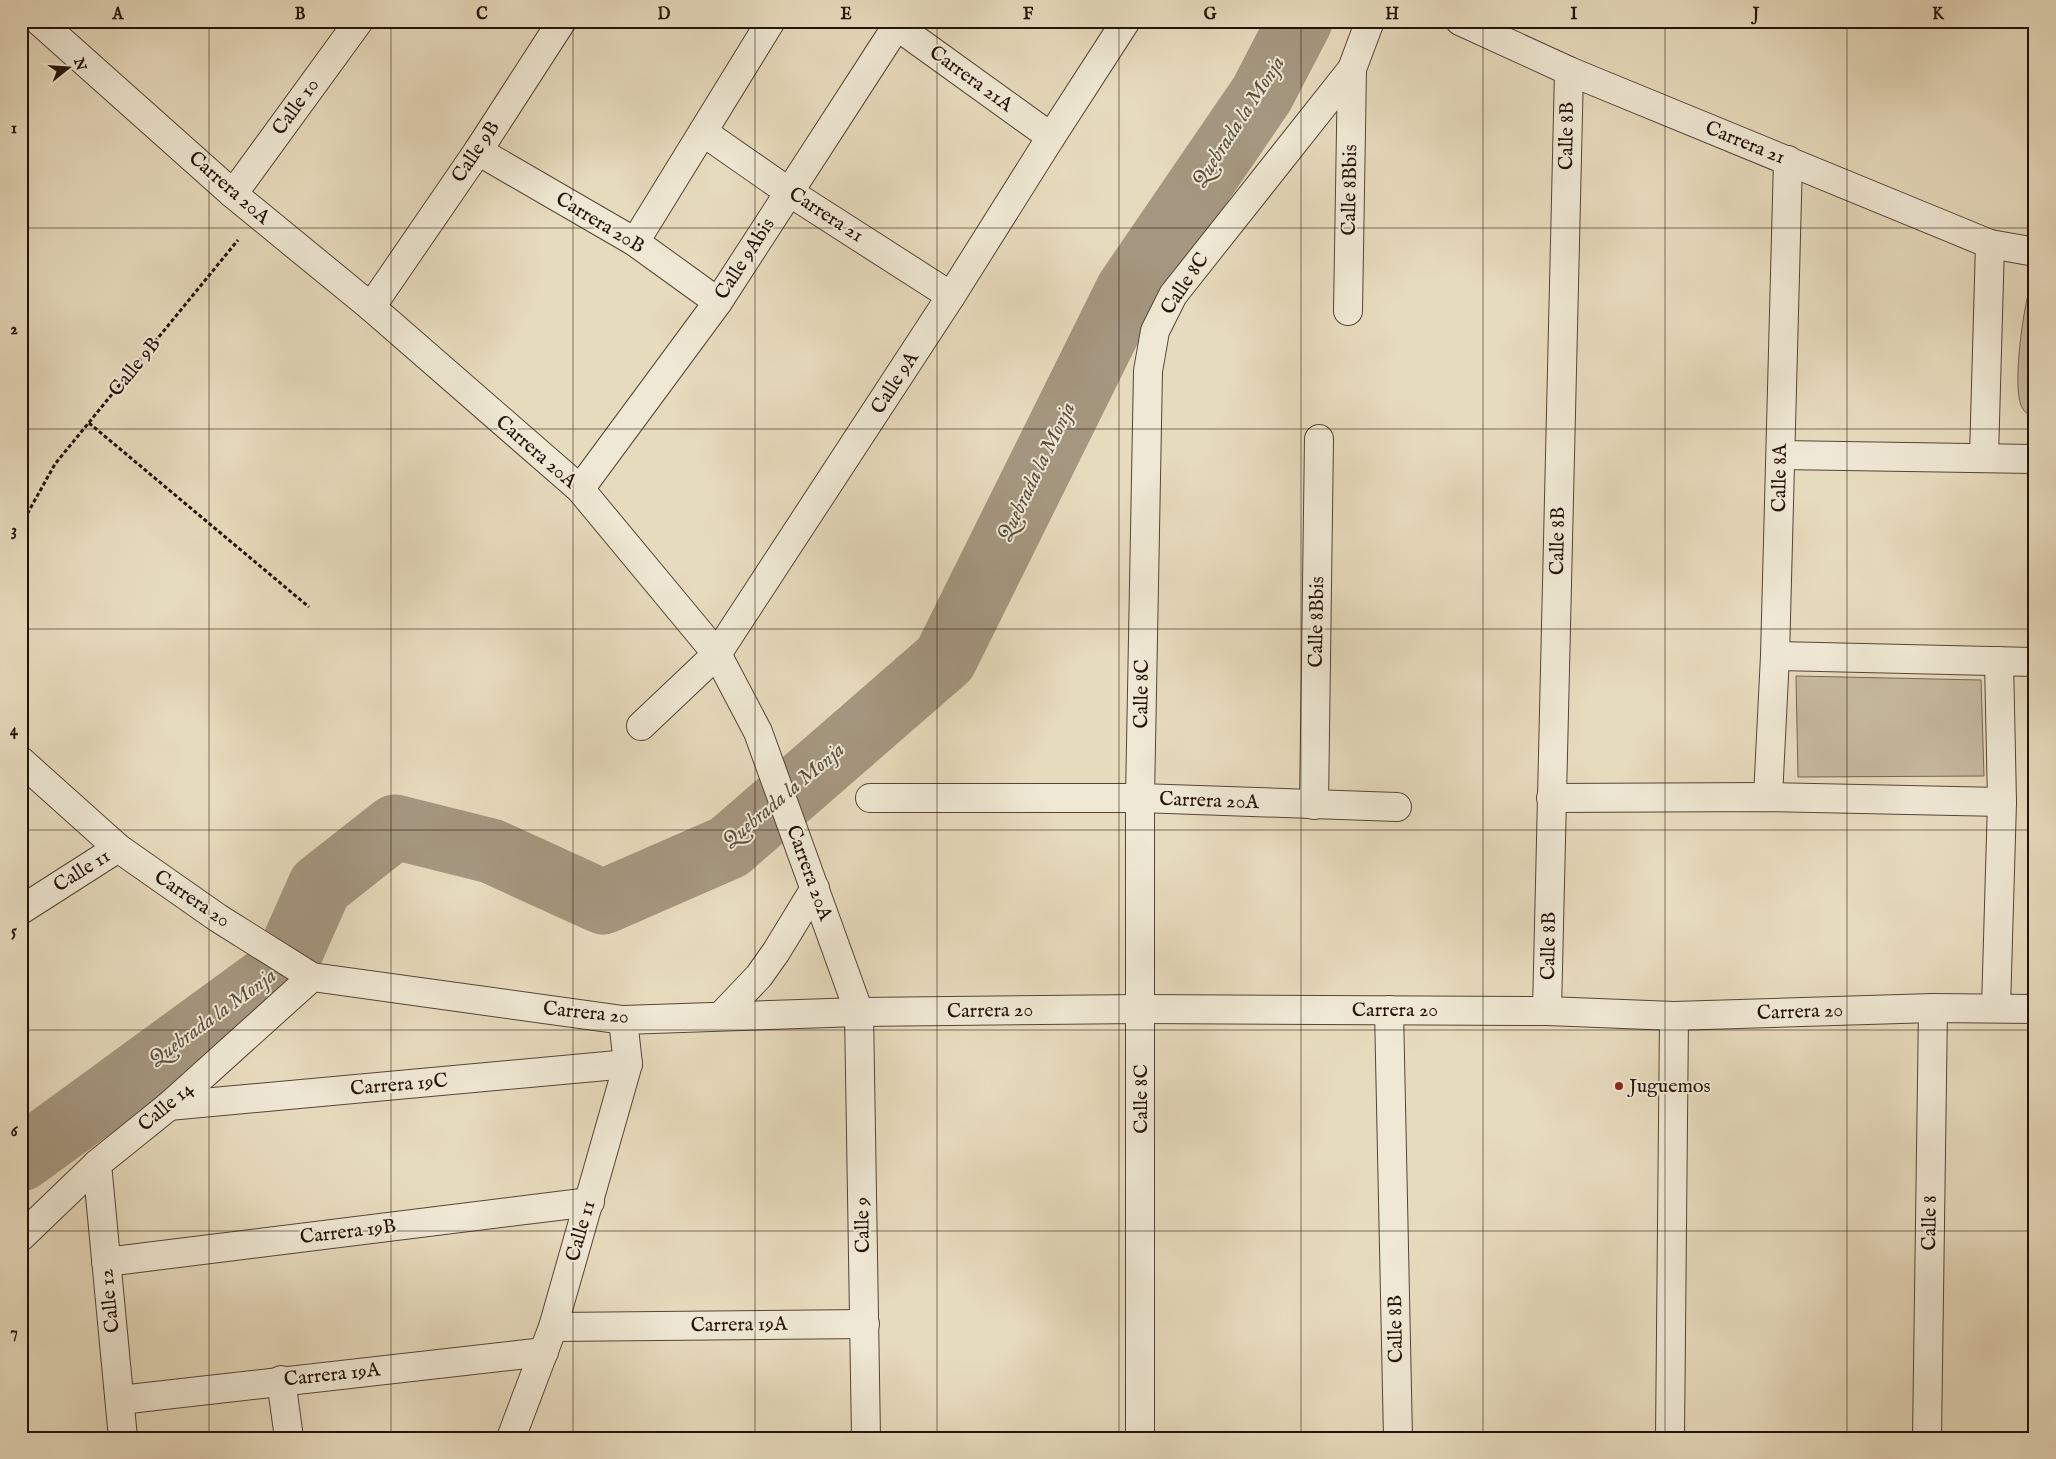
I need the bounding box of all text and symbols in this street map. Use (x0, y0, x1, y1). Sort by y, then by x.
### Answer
text: A (112, 5, 125, 25)
text: B (295, 5, 306, 25)
text: C (476, 5, 488, 25)
text: D (658, 5, 671, 25)
text: E (840, 5, 852, 25)
text: F (1023, 5, 1034, 25)
text: G (1204, 5, 1217, 25)
text: H (1385, 5, 1399, 25)
text: I (1571, 5, 1578, 25)
text: J (1751, 5, 1760, 25)
text: K (1932, 5, 1945, 25)
street label: Carrera 21A (924, 40, 1018, 118)
north arrow (42, 42, 92, 92)
water label: Quebrada la Monja (1186, 51, 1292, 193)
text: N (69, 55, 90, 73)
street label: Calle 10 (267, 74, 325, 140)
street label: Calle 8B (1554, 102, 1580, 170)
street label: Calle 9B (446, 116, 506, 188)
street label: Carrera 21 (1701, 116, 1789, 170)
text: 1 (11, 119, 17, 139)
street label: Calle 8Bbis (1337, 144, 1363, 236)
street label: Carrera 20A (183, 146, 275, 231)
street label: Carrera 21 (784, 182, 868, 248)
street label: Carrera 20B (551, 187, 649, 259)
street label: Calle 9Abis (709, 213, 781, 305)
street label: Calle 8C (1155, 248, 1215, 320)
text: 2 (10, 320, 18, 340)
street label: Calle 9B (103, 332, 167, 402)
street label: Calle 9A (866, 347, 925, 419)
water label: Quebrada la Monja (992, 398, 1082, 546)
street label: Carrera 20A (490, 410, 582, 495)
street label: Calle 8A (1767, 443, 1793, 513)
street label: Calle 8B (1545, 507, 1571, 575)
text: 3 (11, 521, 17, 541)
street label: Calle 8Bbis (1304, 576, 1330, 668)
street label: Calle 8C (1129, 659, 1155, 729)
text: 4 (10, 721, 19, 741)
water label: Quebrada la Monja (717, 737, 851, 855)
street label: Carrera 20A (1159, 787, 1260, 815)
street label: Carrera 20A (780, 822, 838, 925)
street label: Calle 11 (49, 844, 115, 898)
street label: Carrera 20 (149, 864, 235, 934)
street label: Calle 8B (1536, 912, 1562, 980)
text: 5 (11, 922, 17, 942)
water label: Quebrada la Monja (144, 963, 282, 1073)
street label: Carrera 20 (542, 996, 630, 1030)
street label: Carrera 20 (947, 998, 1033, 1024)
street label: Carrera 20 (1352, 998, 1438, 1023)
street label: Carrera 20 (1756, 998, 1844, 1026)
street label: Calle 8C (1129, 1064, 1154, 1134)
street label: Carrera 19C (349, 1068, 449, 1102)
place label: Juguemos (1627, 1074, 1711, 1099)
street label: Calle 14 (133, 1077, 199, 1137)
marker: Juguemos (1613, 1080, 1625, 1092)
text: 6 (11, 1122, 19, 1142)
street label: Calle 8 (1917, 1195, 1943, 1251)
street label: Calle 9 (850, 1197, 876, 1253)
street label: Calle 11 (560, 1198, 602, 1264)
street label: Carrera 19B (299, 1214, 397, 1250)
street label: Calle 12 (94, 1268, 126, 1334)
street label: Calle 8B (1383, 1295, 1409, 1363)
street label: Carrera 19A (690, 1312, 788, 1338)
text: 7 (10, 1323, 18, 1343)
street label: Carrera 19A (283, 1357, 382, 1392)

